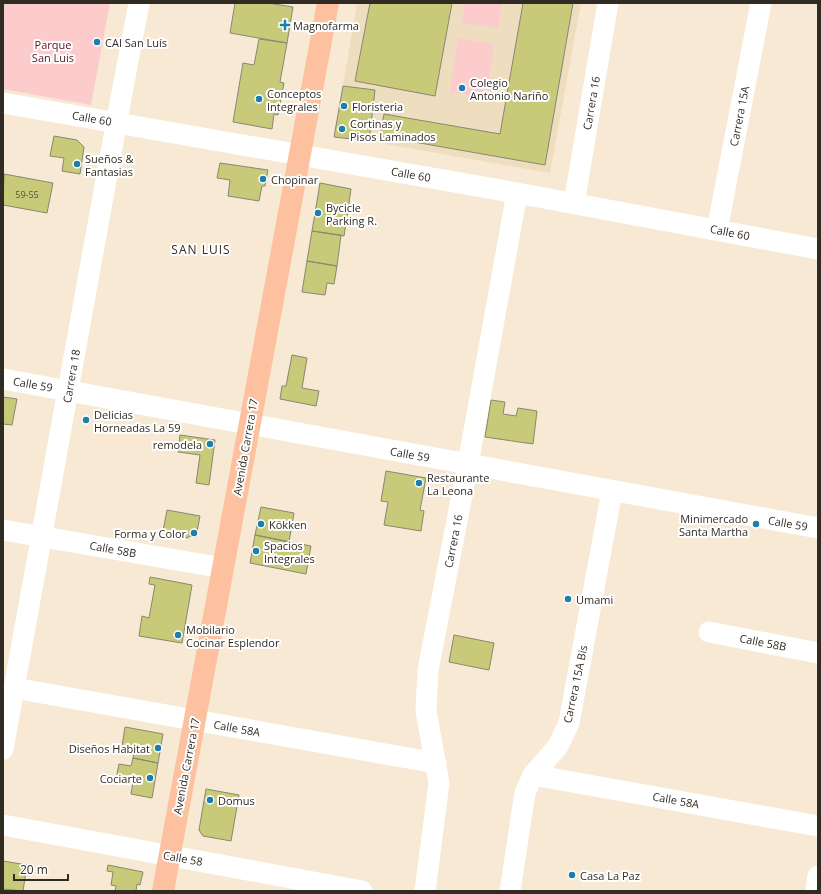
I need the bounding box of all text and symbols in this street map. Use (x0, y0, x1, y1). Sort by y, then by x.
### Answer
place label: Magnofarma (293, 18, 359, 33)
marker: Magnofarma (280, 20, 290, 30)
place label: CAI San Luís (105, 35, 167, 50)
park label: Parque San Luis (32, 37, 74, 65)
marker: CAI San Luís (92, 37, 102, 47)
place label: Colegio Antonio Nariño (470, 75, 549, 103)
street label: Carrera 16 (579, 75, 603, 131)
marker: Colegio Antonio Nariño (457, 83, 467, 93)
street label: Carrera 15A (726, 84, 752, 147)
place label: Conceptos Integrales (267, 86, 321, 114)
marker: Conceptos Integrales (254, 94, 264, 104)
place label: Floristeria (352, 99, 403, 114)
marker: Floristeria (339, 101, 349, 111)
street label: Calle 60 (71, 107, 113, 129)
place label: Cortinas y Pisos Laminados (350, 116, 436, 144)
marker: Cortinas y Pisos Laminados (337, 124, 347, 134)
place label: Sueños & Fantasias (85, 151, 133, 179)
marker: Sueños & Fantasias (72, 159, 82, 169)
street label: Calle 60 (390, 163, 432, 185)
place label: Chopinar (271, 172, 319, 187)
marker: Chopinar (258, 174, 268, 184)
house number: 59-55 (15, 188, 39, 201)
place label: Bycicle Parking R. (326, 200, 377, 228)
marker: Bycicle Parking R. (313, 208, 323, 218)
street label: Calle 60 (709, 221, 751, 243)
district label: SAN LUIS (171, 241, 231, 258)
street label: Carrera 18 (59, 348, 83, 404)
street label: Calle 59 (12, 373, 54, 395)
street label: Avenida Carrera 17 (229, 397, 261, 497)
place label: Delicias Horneadas La 59 (94, 407, 181, 435)
marker: Delicias Horneadas La 59 (81, 415, 91, 425)
place label: remodela (153, 437, 202, 452)
marker: remodela (205, 439, 215, 449)
street label: Calle 59 (389, 443, 431, 465)
place label: Restaurante La Leona (427, 470, 489, 498)
marker: Restaurante La Leona (414, 478, 424, 488)
place label: Minimercado Santa Martha (679, 511, 748, 539)
street label: Calle 59 (767, 512, 809, 534)
street label: Carrera 16 (440, 513, 466, 569)
place label: Kōkken (269, 517, 307, 532)
marker: Kōkken (256, 519, 266, 529)
marker: Minimercado Santa Martha (751, 519, 761, 529)
place label: Forma y Color (114, 526, 187, 541)
marker: Forma y Color (189, 528, 199, 538)
street label: Calle 58B (88, 538, 138, 560)
place label: Spacios Integrales (264, 538, 315, 566)
marker: Spacios Integrales (251, 546, 261, 556)
place label: Umami (576, 592, 613, 607)
marker: Umami (563, 594, 573, 604)
place label: Mobilario Cocinar Esplendor (186, 622, 280, 650)
marker: Mobilario Cocinar Esplendor (173, 630, 183, 640)
street label: Calle 58B (738, 630, 788, 654)
street label: Carrera 15A Bis (559, 644, 591, 724)
street label: Avenida Carrera 17 (169, 716, 203, 816)
street label: Calle 58A (212, 717, 262, 739)
place label: Diseños Habitat (69, 741, 150, 756)
marker: Diseños Habitat (153, 743, 163, 753)
place label: Cociarte (100, 771, 142, 786)
marker: Cociarte (145, 773, 155, 783)
street label: Calle 58A (651, 789, 701, 811)
place label: Domus (218, 793, 255, 808)
marker: Domus (205, 795, 215, 805)
street label: Calle 58 (162, 847, 204, 869)
scale bar (14, 856, 68, 882)
text: 20 m (20, 861, 48, 878)
place label: Casa La Paz (580, 868, 640, 883)
marker: Casa La Paz (567, 870, 577, 880)

